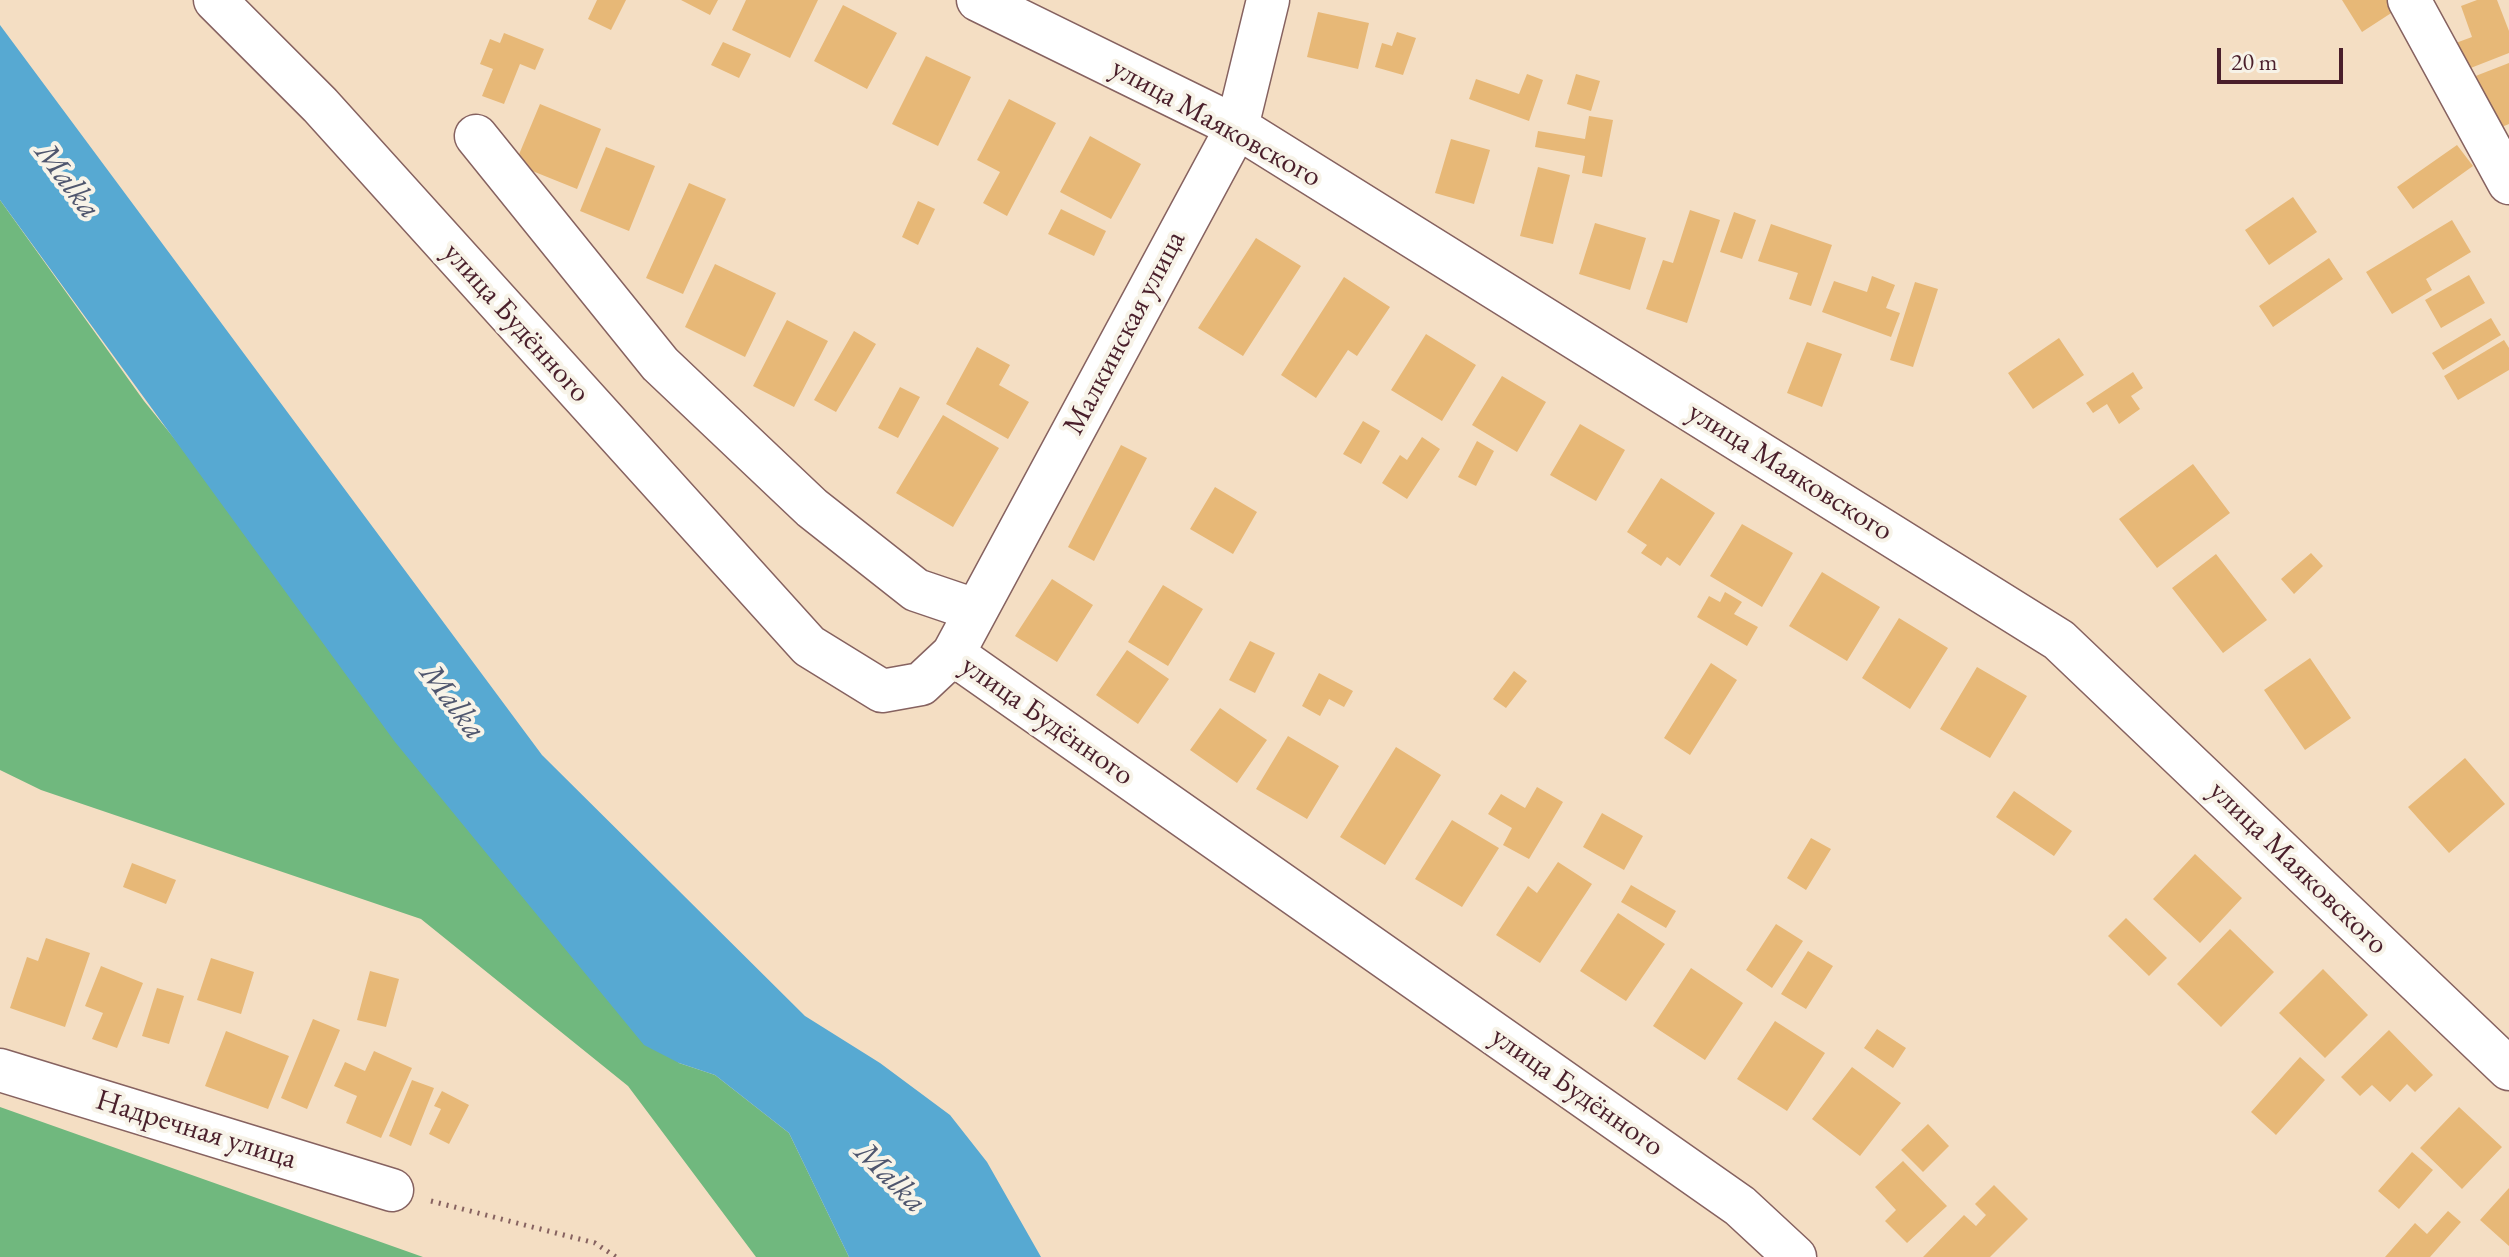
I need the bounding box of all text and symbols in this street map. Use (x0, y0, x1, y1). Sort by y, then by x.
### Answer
scale bar (2221, 32, 2347, 82)
text: 20 m (2231, 46, 2278, 77)
street label: улица Маяковского (1105, 50, 1327, 196)
water label: Malka (26, 135, 108, 227)
street label: Малкинская улица (1056, 225, 1194, 441)
street label: улица Будённого (435, 236, 597, 410)
street label: улица Маяковского (1681, 394, 1899, 550)
street label: улица Будённого (954, 648, 1140, 794)
water label: Malka (411, 656, 493, 748)
street label: улица Маяковского (2201, 773, 2395, 963)
street label: улица Будённого (1484, 1019, 1670, 1165)
street label: Надречная улица (91, 1082, 301, 1178)
water label: Malka (846, 1134, 934, 1222)

